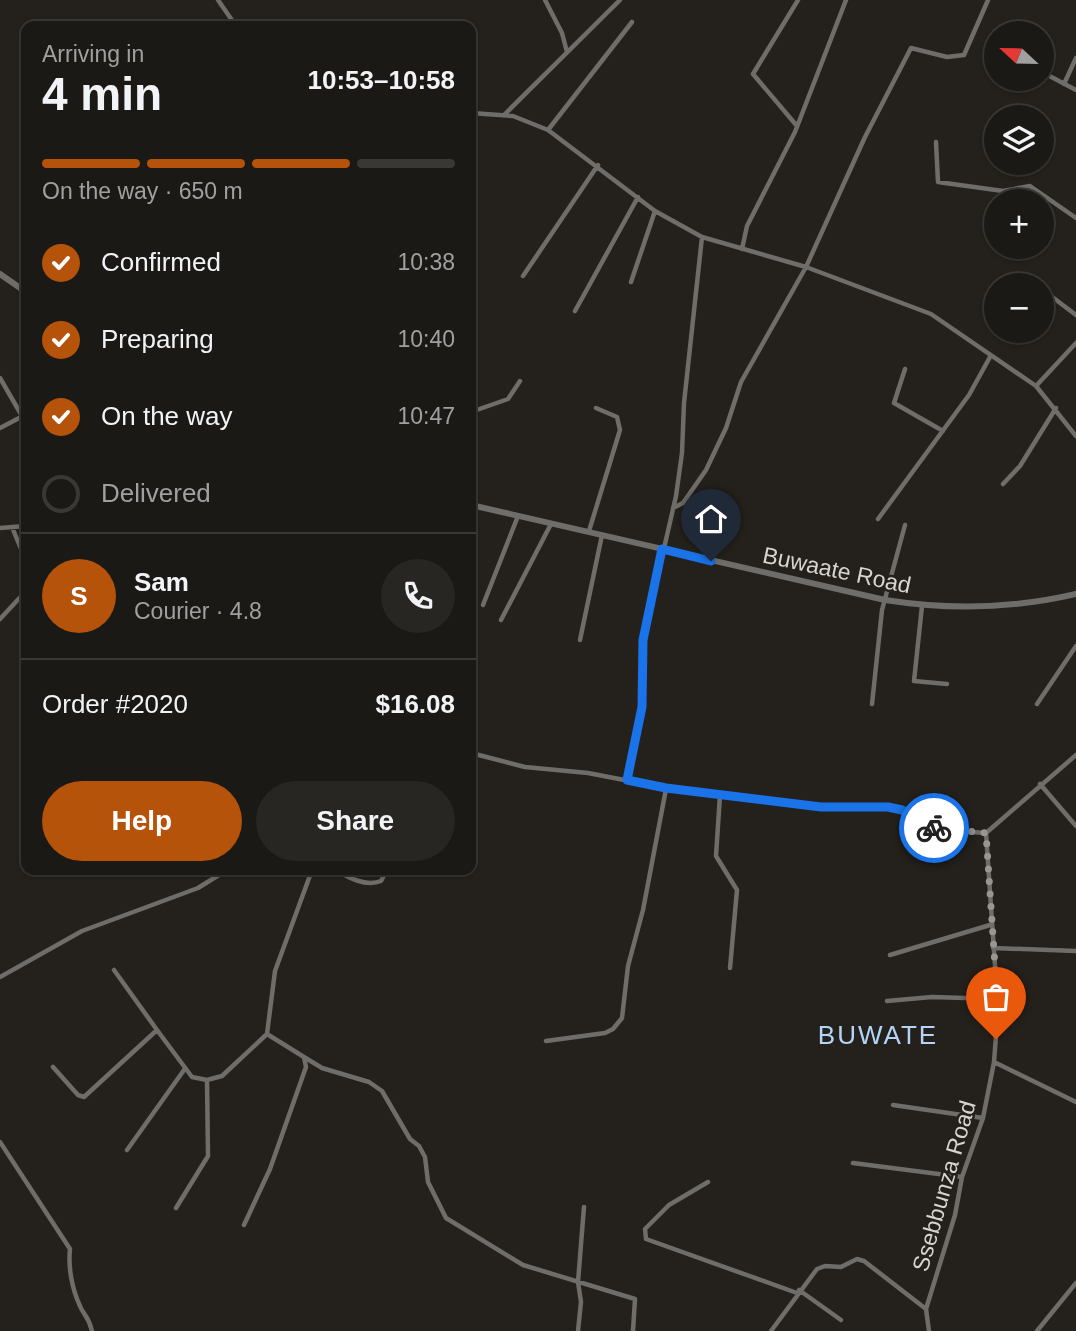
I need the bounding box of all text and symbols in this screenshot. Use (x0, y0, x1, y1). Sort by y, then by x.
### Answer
north arrow (984, 21, 1054, 91)
map controls (984, 21, 1054, 343)
text: Arriving in (42, 41, 144, 67)
text: 10:53–10:58 (308, 65, 455, 95)
text: 4 min (42, 68, 162, 120)
button: layers (984, 105, 1054, 175)
text: On the way · 650 m (42, 178, 243, 204)
button: + (984, 189, 1054, 259)
icon: check (42, 244, 80, 282)
text: Confirmed (101, 247, 221, 277)
text: 10:38 (397, 249, 455, 275)
button: − (984, 273, 1054, 343)
icon: check (42, 321, 80, 359)
text: Preparing (101, 324, 214, 354)
text: 10:40 (397, 326, 455, 352)
icon: check (42, 398, 80, 436)
text: On the way (101, 401, 233, 431)
text: 10:47 (397, 403, 455, 429)
text: Delivered (101, 478, 211, 508)
pin (681, 489, 741, 561)
icon: home (692, 500, 730, 538)
street label: Buwaate Road (761, 542, 913, 598)
button: phone (381, 559, 455, 633)
text: Sam (134, 567, 189, 597)
text: S (70, 581, 88, 611)
text: Courier · 4.8 (134, 598, 262, 624)
text: Order #2020 (42, 689, 188, 719)
text: $16.08 (375, 689, 455, 719)
button: Help (42, 781, 242, 861)
button: Share (256, 781, 455, 861)
courier (899, 793, 969, 863)
icon: bike (915, 809, 953, 847)
pin (966, 967, 1026, 1039)
icon: bag (977, 978, 1015, 1016)
district label: BUWATE (818, 1020, 938, 1050)
street label: Ssebbunza Road (907, 1098, 981, 1274)

